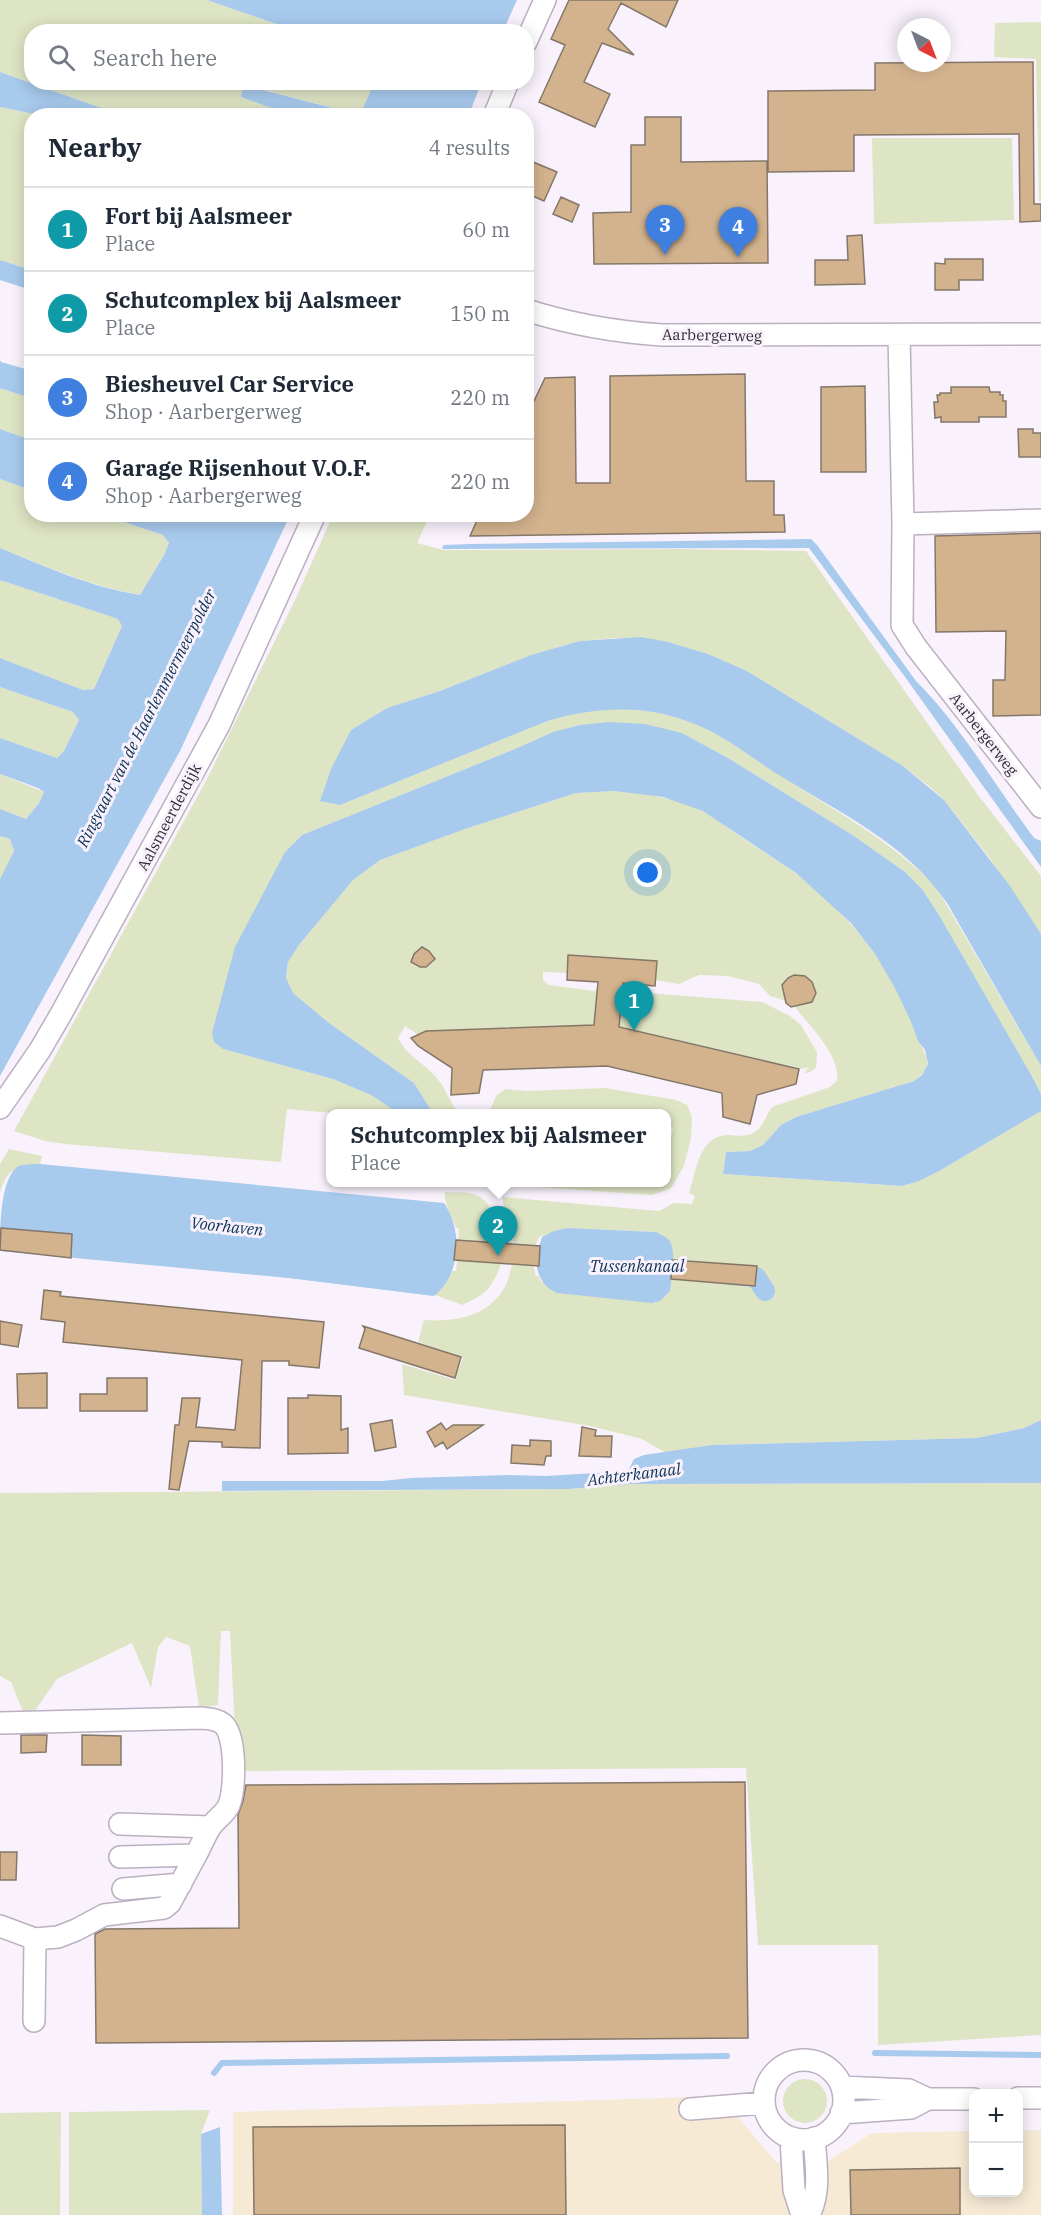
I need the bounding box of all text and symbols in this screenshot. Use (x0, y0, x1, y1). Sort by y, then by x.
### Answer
north arrow (897, 18, 951, 72)
search box (24, 24, 534, 90)
icon: search (45, 41, 78, 74)
text: Search here (93, 43, 217, 72)
text: Nearby (48, 130, 142, 164)
text: 4 results (429, 134, 510, 161)
text: Fort bij Aalsmeer (105, 201, 292, 230)
pin: 3 (646, 206, 684, 255)
pin: 4 (718, 208, 758, 257)
text: 1 (62, 216, 74, 243)
text: 60 m (462, 216, 510, 243)
text: Place (105, 230, 155, 257)
text: Schutcomplex bij Aalsmeer (105, 285, 401, 314)
text: 2 (62, 300, 74, 327)
text: 150 m (450, 300, 510, 327)
text: Place (105, 314, 155, 341)
street label: Aarbergerweg (662, 325, 762, 345)
text: Biesheuvel Car Service (105, 369, 354, 398)
text: 3 (62, 384, 74, 411)
text: 220 m (450, 384, 510, 411)
text: Shop · Aarbergerweg (105, 398, 302, 425)
text: Garage Rijsenhout V.O.F. (105, 453, 371, 482)
text: 4 (62, 468, 74, 495)
text: 220 m (450, 468, 510, 495)
text: Shop · Aarbergerweg (105, 482, 302, 509)
water label: Ringvaart van de Haarlemmermeerpolder (72, 585, 220, 851)
street label: Aarbergerweg (946, 689, 1022, 779)
street label: Aalsmeerderdijk (133, 760, 205, 874)
your location (633, 858, 662, 887)
pin: 1 (614, 982, 654, 1031)
popup (326, 1109, 671, 1187)
text: Schutcomplex bij Aalsmeer (350, 1120, 647, 1149)
text: Place (350, 1149, 401, 1176)
pin: 2 (478, 1206, 518, 1256)
water label: Voorhaven (190, 1212, 264, 1240)
water label: Tussenkanaal (590, 1256, 685, 1276)
water label: Achterkanaal (585, 1458, 682, 1490)
map controls (969, 2089, 1023, 2197)
button: + (969, 2089, 1023, 2143)
button: − (969, 2143, 1023, 2197)

